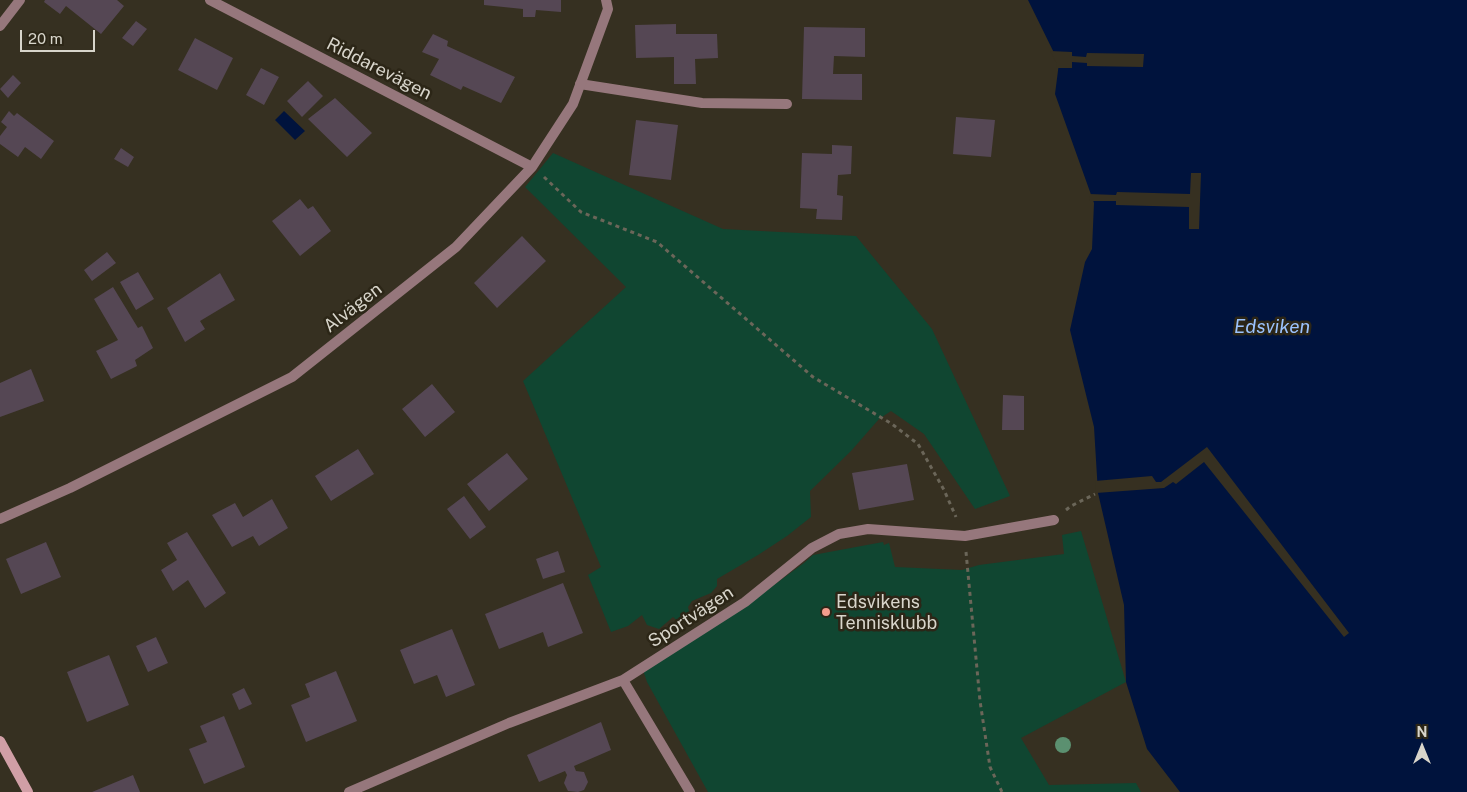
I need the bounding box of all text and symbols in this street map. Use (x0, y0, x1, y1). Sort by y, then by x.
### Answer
scale bar (22, 20, 98, 52)
text: 20 m (28, 30, 63, 47)
street label: Riddarevägen (323, 33, 435, 105)
street label: Alvägen (319, 279, 387, 337)
water label: Edsviken (1234, 316, 1310, 338)
street label: Sportvägen (644, 582, 738, 652)
place label: Edsvikens Tennisklubb (836, 591, 937, 634)
marker: Edsvikens Tennisklubb (820, 606, 832, 618)
north arrow (1397, 722, 1447, 772)
text: N (1417, 724, 1427, 740)

